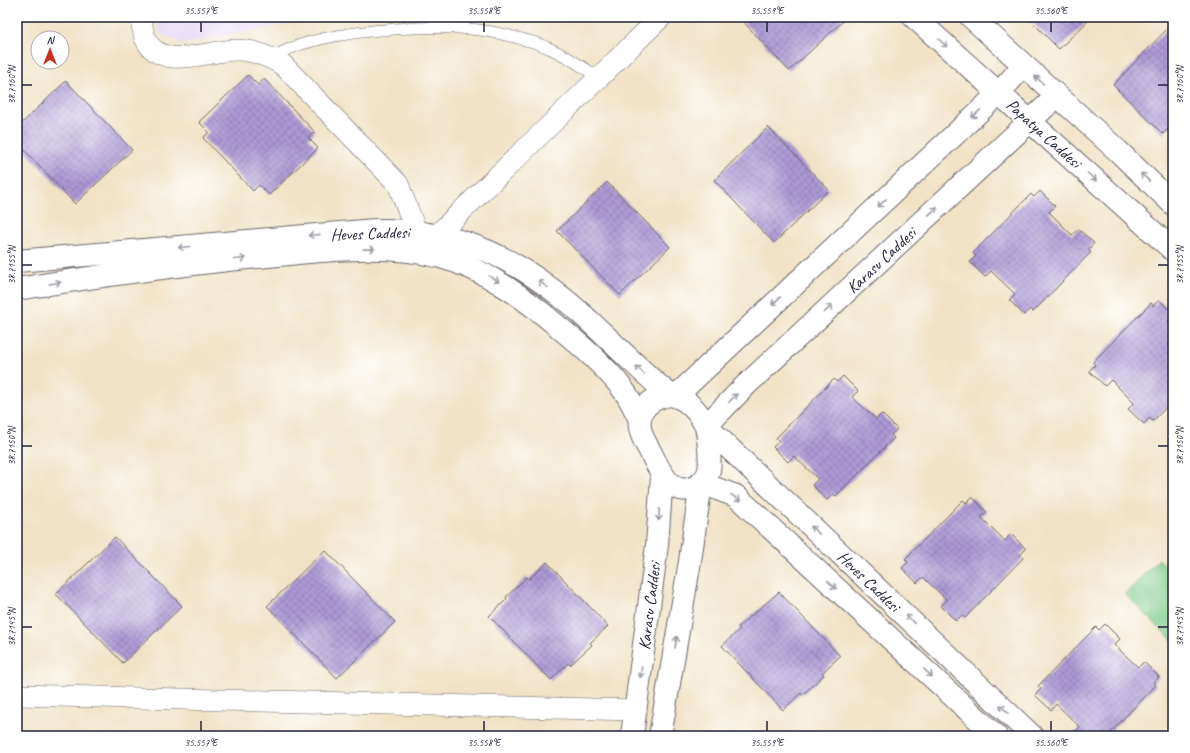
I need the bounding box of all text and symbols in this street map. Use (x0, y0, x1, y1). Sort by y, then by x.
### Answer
text: 35.557°E (185, 4, 219, 17)
text: 35.558°E (468, 4, 502, 17)
text: 35.559°E (751, 4, 785, 17)
text: 35.560°E (1035, 4, 1069, 17)
north arrow (30, 30, 70, 70)
text: N (47, 33, 56, 47)
one-way arrow (938, 38, 948, 48)
text: 38.7160°N (5, 64, 18, 104)
text: 38.7160°N (1173, 64, 1186, 104)
one-way arrow (1034, 75, 1044, 84)
street label: Papatya Caddesi (1002, 94, 1088, 174)
one-way arrow (972, 109, 982, 118)
one-way arrow (1087, 172, 1097, 181)
one-way arrow (1140, 172, 1150, 182)
one-way arrow (877, 198, 887, 207)
one-way arrow (928, 206, 938, 216)
street label: Karasu Caddesi (842, 221, 923, 298)
street label: Heves Caddesi (330, 222, 412, 245)
one-way arrow (308, 232, 321, 239)
one-way arrow (178, 243, 191, 250)
text: 38.7155°N (5, 244, 18, 284)
text: 38.7155°N (1173, 244, 1186, 284)
one-way arrow (362, 245, 375, 253)
one-way arrow (233, 255, 246, 262)
one-way arrow (488, 276, 500, 284)
one-way arrow (49, 279, 62, 287)
one-way arrow (538, 280, 549, 288)
one-way arrow (771, 297, 782, 306)
one-way arrow (823, 304, 833, 314)
one-way arrow (635, 365, 646, 374)
one-way arrow (728, 393, 738, 403)
text: 38.7150°N (5, 425, 18, 465)
text: 38.7150°N (1173, 425, 1186, 465)
one-way arrow (730, 494, 741, 502)
one-way arrow (656, 508, 663, 521)
one-way arrow (810, 525, 820, 535)
street label: Heves Caddesi (833, 546, 906, 618)
street label: Karasu Caddesi (634, 558, 666, 651)
one-way arrow (827, 581, 837, 590)
text: 38.7145°N (5, 606, 18, 646)
text: 38.7145°N (1173, 606, 1186, 646)
one-way arrow (904, 615, 915, 624)
one-way arrow (672, 636, 680, 649)
one-way arrow (637, 665, 645, 678)
one-way arrow (923, 669, 933, 678)
one-way arrow (999, 704, 1009, 714)
text: 35.557°E (185, 736, 219, 749)
text: 35.558°E (468, 736, 502, 749)
text: 35.559°E (751, 736, 785, 749)
text: 35.560°E (1035, 736, 1069, 749)

